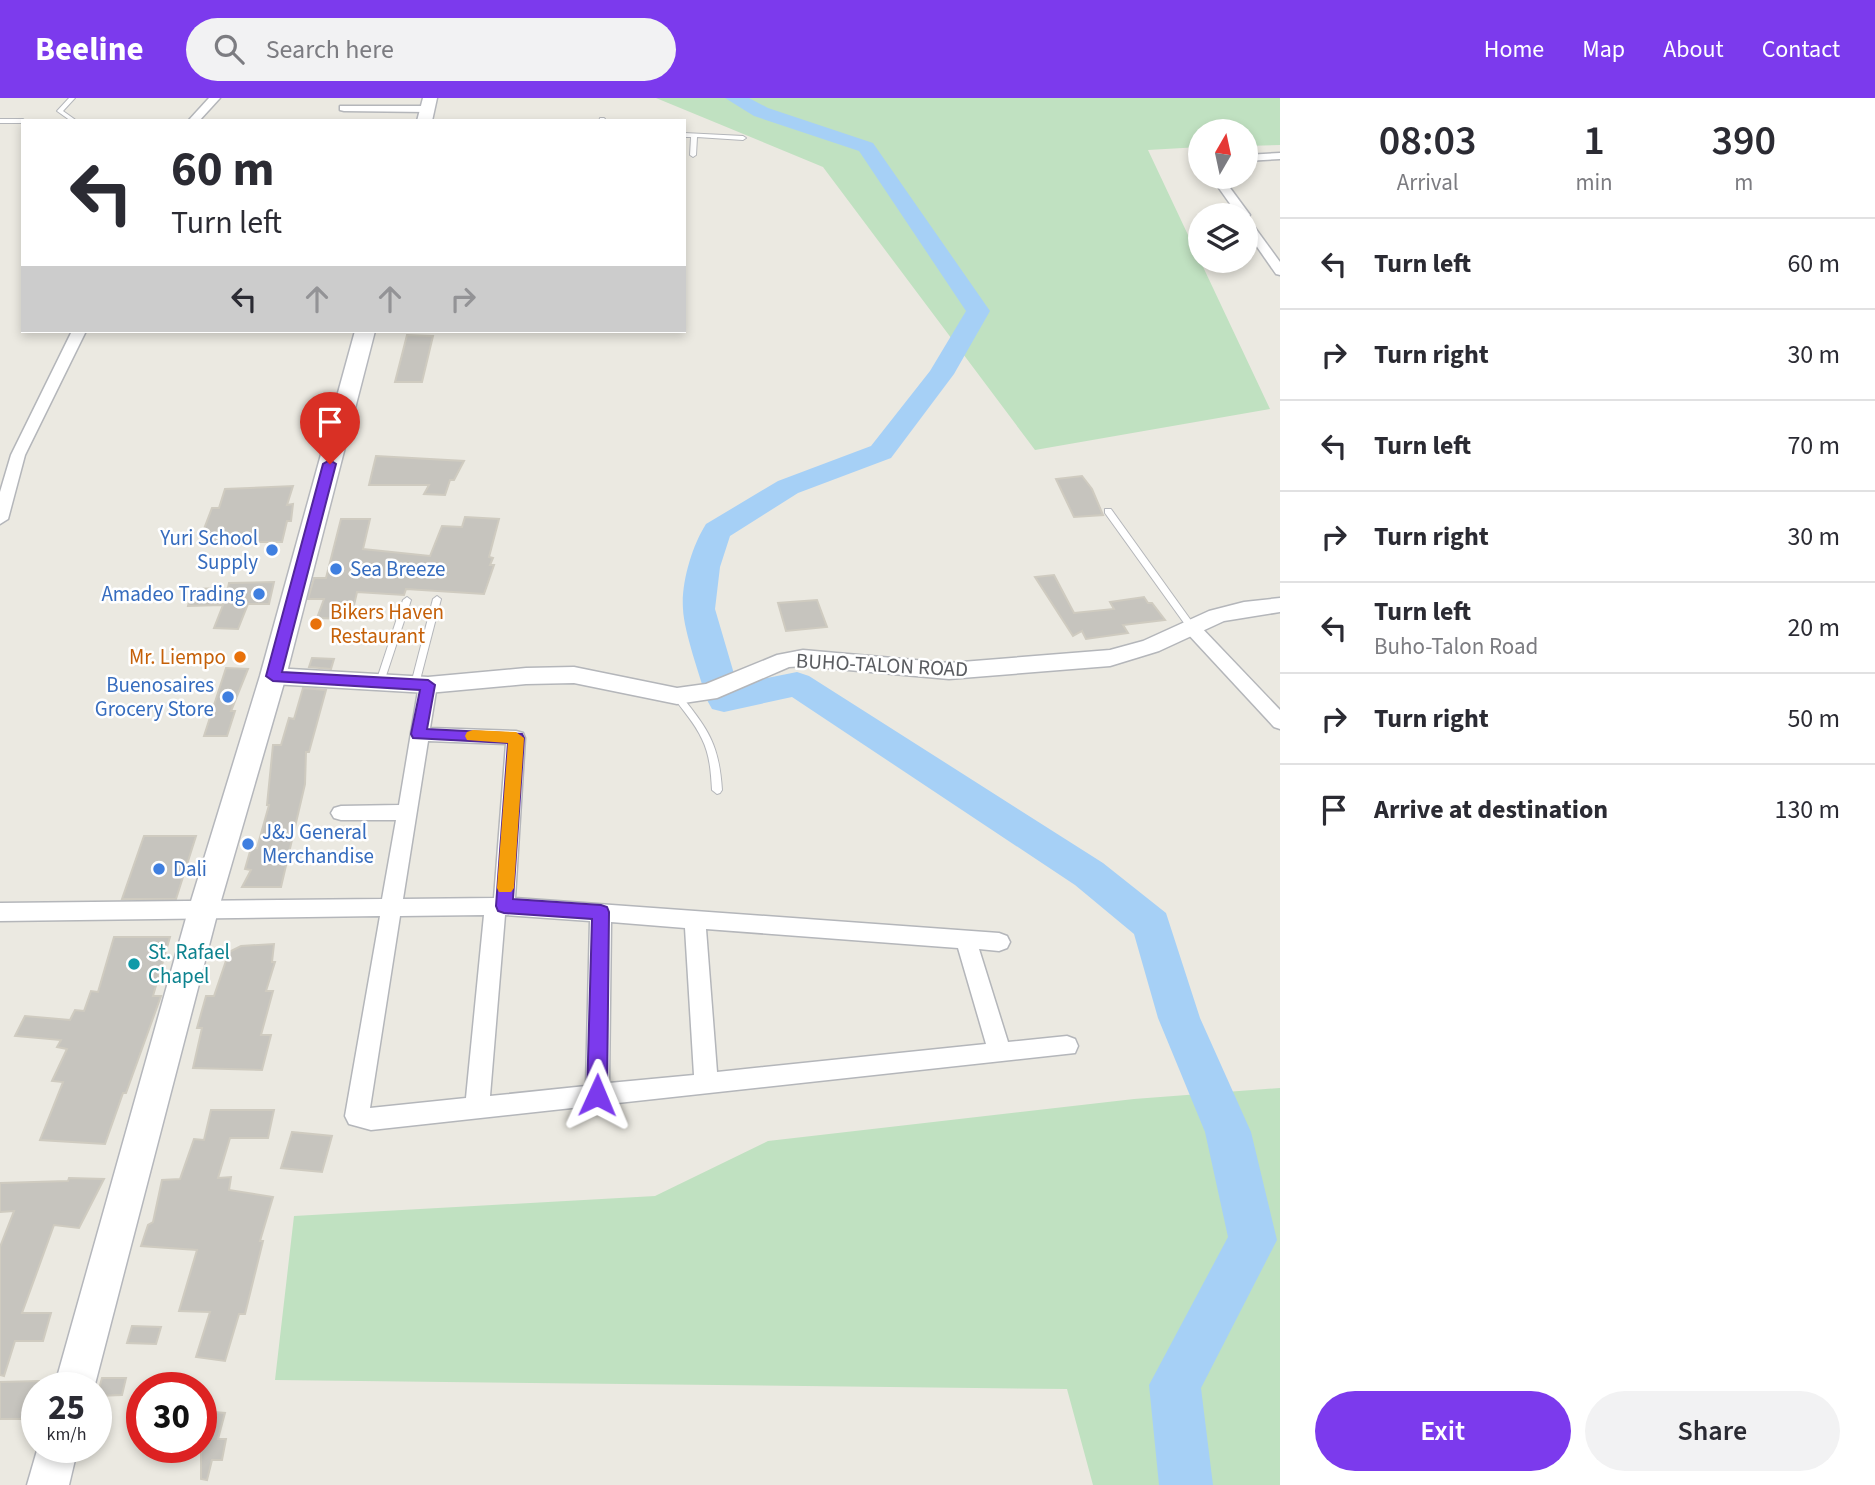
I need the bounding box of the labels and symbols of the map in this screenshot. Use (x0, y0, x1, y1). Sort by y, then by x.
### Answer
north arrow (1188, 119, 1258, 189)
pin (300, 392, 360, 464)
place label: Yuri School Supply (159, 523, 258, 577)
marker: Yuri School Supply (264, 542, 280, 558)
place label: Sea Breeze (350, 554, 446, 584)
marker: Sea Breeze (328, 561, 344, 577)
place label: Amadeo Trading (101, 579, 245, 609)
marker: Amadeo Trading (251, 586, 267, 602)
place label: Bikers Haven Restaurant (330, 597, 444, 651)
marker: Bikers Haven Restaurant (308, 616, 324, 632)
place label: Mr. Liempo (129, 642, 226, 672)
street label: BUHO-TALON ROAD (795, 646, 969, 684)
marker: Mr. Liempo (232, 649, 248, 665)
place label: Buenosaires Grocery Store (95, 670, 214, 724)
marker: Buenosaires Grocery Store (220, 689, 236, 705)
place label: J&J General Merchandise (262, 817, 374, 871)
marker: J&J General Merchandise (240, 836, 256, 852)
place label: Dali (173, 854, 207, 884)
marker: Dali (151, 861, 167, 877)
place label: St. Rafael Chapel (148, 937, 230, 991)
marker: St. Rafael Chapel (126, 956, 142, 972)
position arrow (560, 1058, 634, 1132)
speed limit sign: 30 (126, 1372, 217, 1463)

